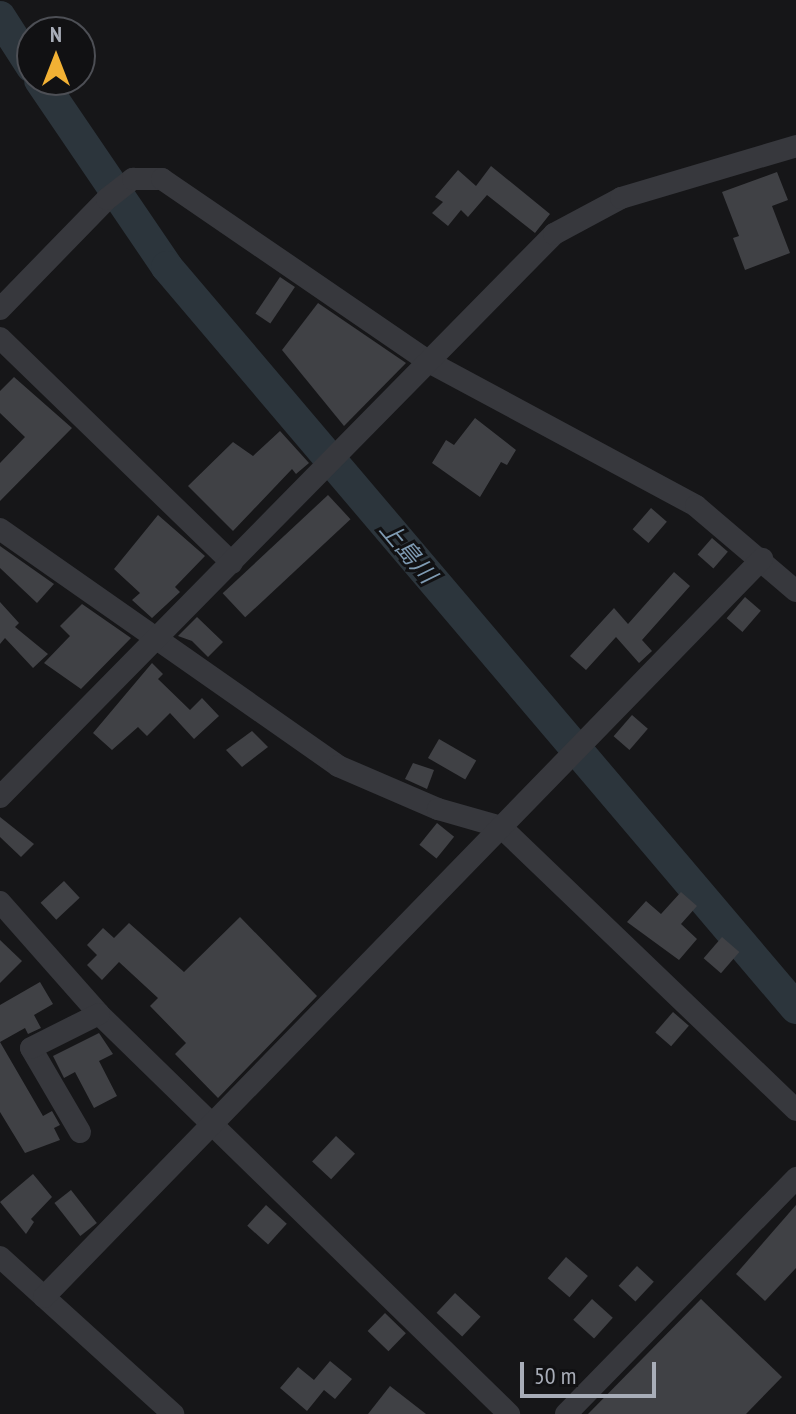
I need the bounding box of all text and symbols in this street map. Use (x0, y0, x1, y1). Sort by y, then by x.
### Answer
north arrow (16, 16, 96, 96)
text: N (50, 20, 62, 48)
water label: 上島川 (374, 515, 442, 589)
scale bar (524, 1346, 660, 1396)
text: 50 m (534, 1360, 576, 1391)

